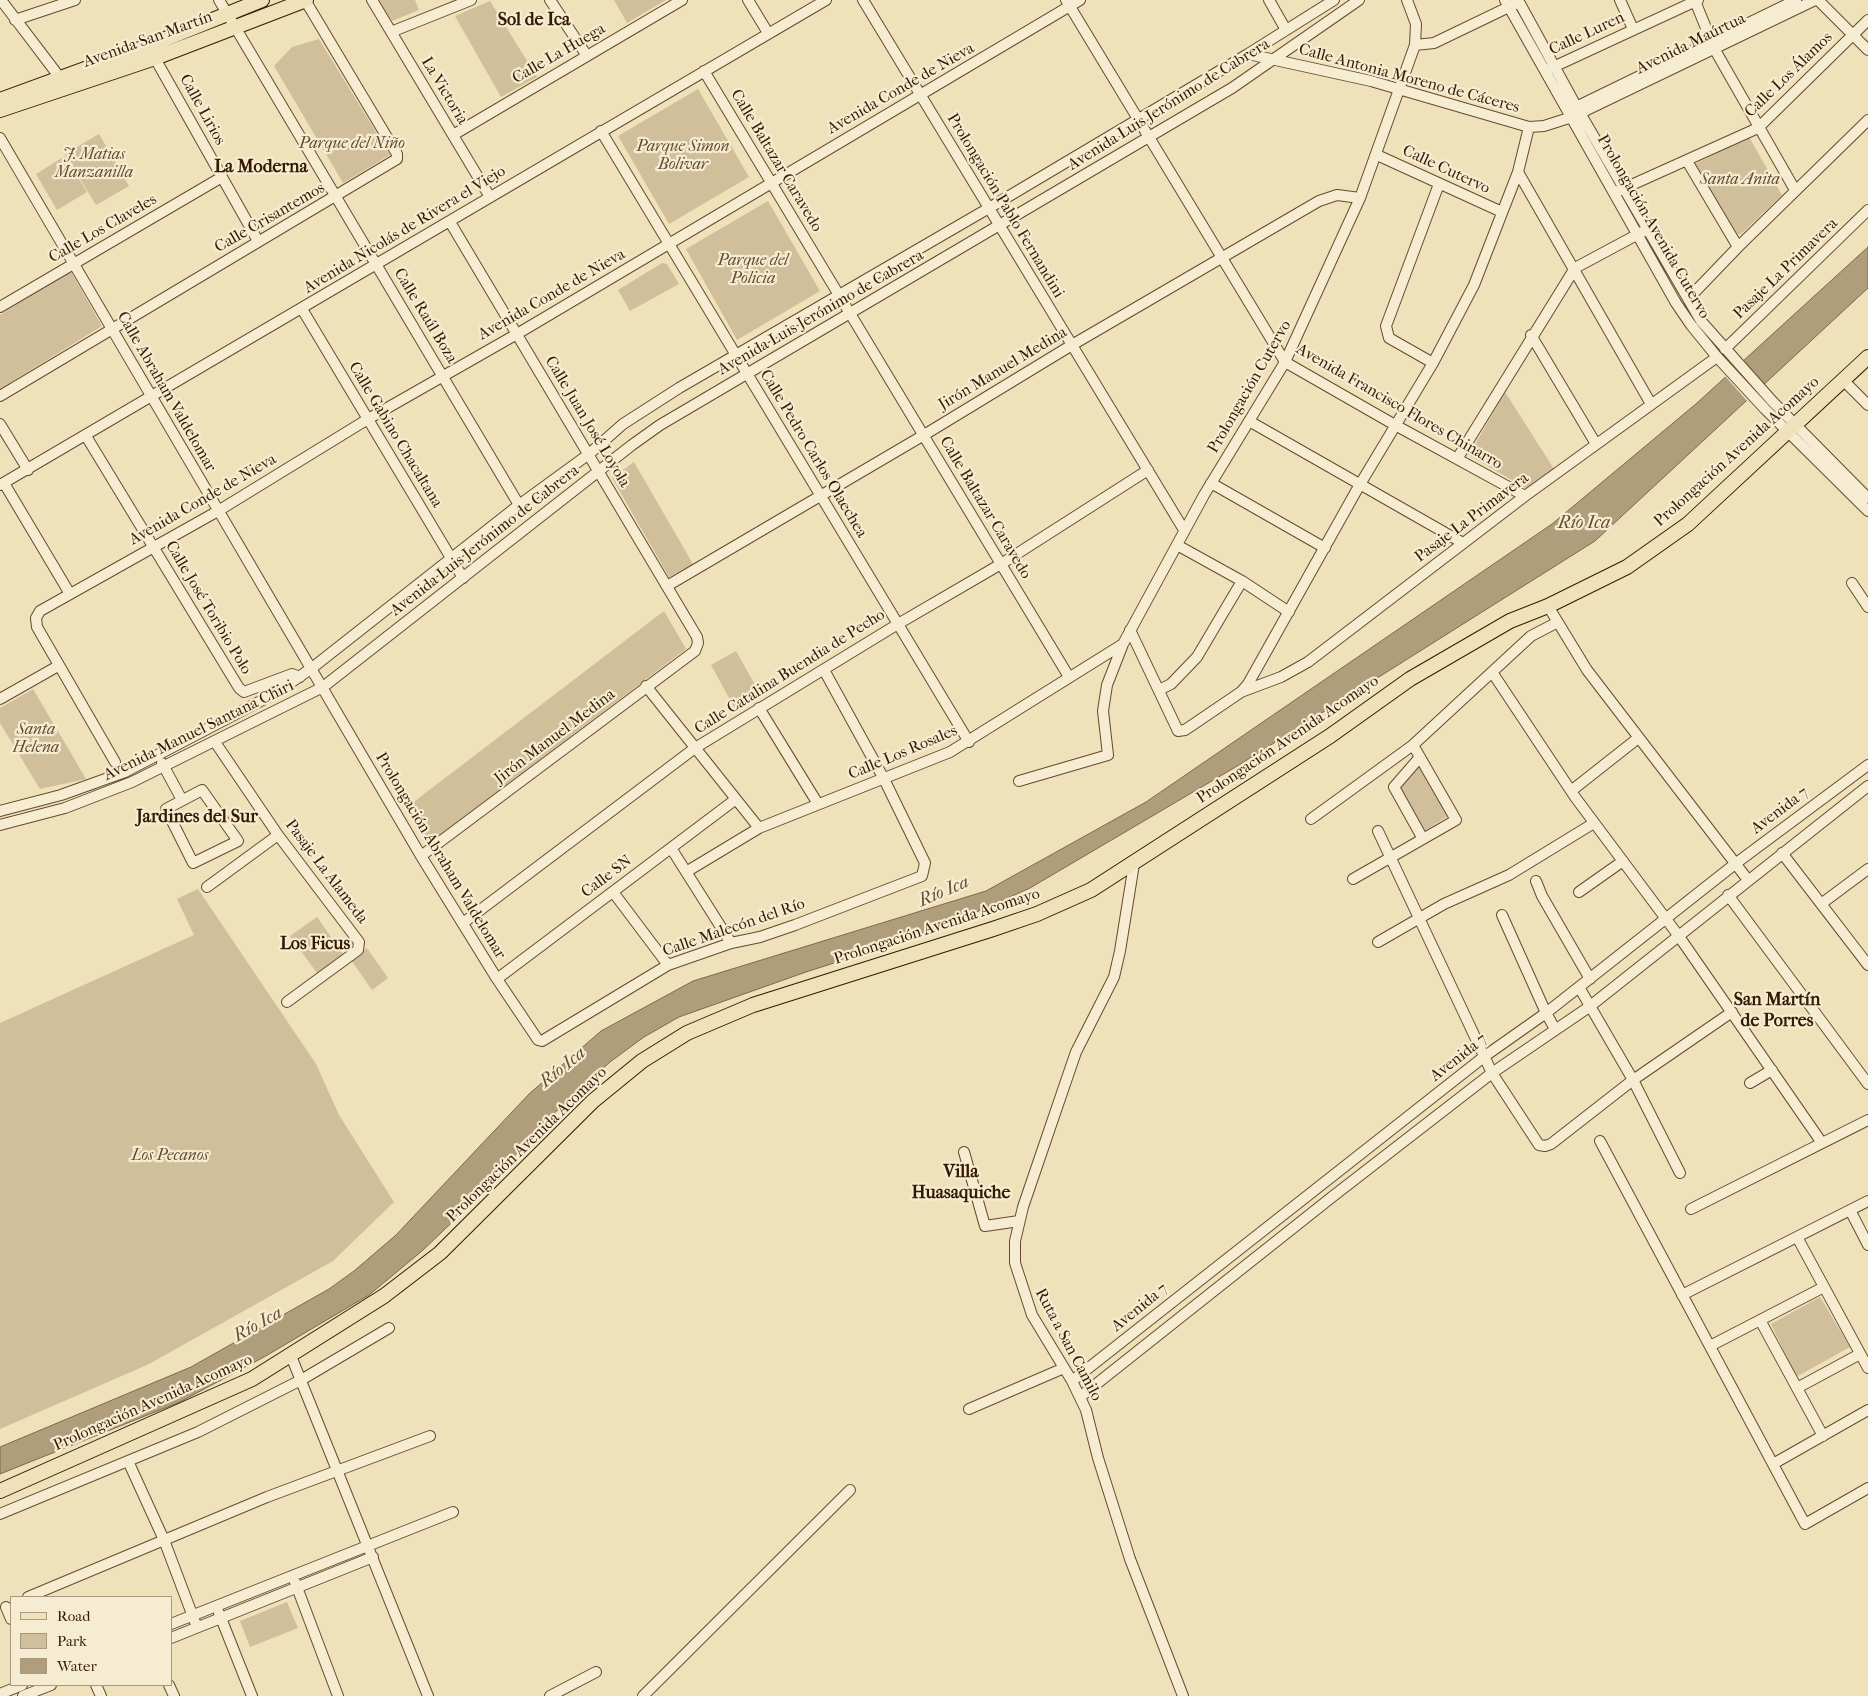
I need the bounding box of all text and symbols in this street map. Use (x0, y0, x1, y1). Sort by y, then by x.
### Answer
street label: Avenida San Martín (81, 8, 215, 72)
street label: Calle Luren (1546, 8, 1628, 60)
street label: Avenida Maúrtua (1633, 9, 1749, 79)
district label: Sol de Ica (498, 10, 570, 32)
street label: Calle La Huega (509, 20, 609, 88)
street label: Calle Los Álamos (1741, 28, 1837, 122)
street label: Avenida Luis Jerónimo de Cabrera (1065, 35, 1273, 175)
street label: Avenida Conde de Nieva (824, 39, 978, 139)
street label: Calle Antonia Moreno de Cáceres (1296, 40, 1522, 118)
street label: La Victoria (416, 54, 472, 128)
street label: Calle Lirios (175, 71, 229, 149)
street label: Calle Baltazar Caravedo (726, 86, 826, 236)
street label: Prolongación Pablo Fernandini (942, 110, 1068, 302)
street label: Prolongación Avenida Cutervo (1592, 132, 1714, 322)
park label: Parque del Niño (299, 134, 405, 154)
park label: Parque Simon Bolivar (636, 137, 730, 175)
street label: Calle Cutervo (1399, 141, 1493, 199)
park label: J. Matias Manzanilla (55, 145, 133, 183)
district label: La Moderna (214, 157, 308, 179)
street label: Avenida Nicolás de Rivera el Viejo (301, 162, 509, 298)
park label: Santa Anita (1700, 170, 1780, 190)
street label: Calle Crisantemos (212, 179, 328, 257)
street label: Calle Los Claveles (46, 190, 160, 268)
street label: Pasaje La Primavera (1730, 214, 1842, 324)
street label: Avenida Conde de Nieva (475, 245, 629, 345)
street label: Avenida Luis Jerónimo de Cabrera (715, 246, 927, 380)
park label: Parque del Policia (718, 251, 788, 289)
street label: Calle Raúl Boza (389, 265, 461, 367)
street label: Calle Abraham Valdelomar (112, 308, 220, 476)
street label: Prolongación Cutervo (1204, 317, 1296, 457)
street label: Jirón Manuel Medina (935, 323, 1071, 415)
street label: Avenida Francisco Flores Chinarro (1292, 340, 1506, 474)
street label: Calle Juan José Loyola (540, 353, 634, 491)
street label: Calle Gabino Chacaltana (344, 359, 446, 511)
street label: Calle Pedro Carlos Olaechea (755, 366, 871, 542)
street label: Prolongación Avenida Acomayo (1650, 373, 1824, 531)
street label: Calle Baltazar Caravedo (935, 433, 1035, 583)
street label: Avenida Conde de Nieva (126, 450, 280, 550)
street label: Avenida Luis Jerónimo de Cabrera (387, 461, 583, 621)
street label: Pasaje La Primavera (1411, 469, 1533, 567)
water label: Río Ica (1558, 513, 1610, 535)
street label: Calle José Toribio Polo (161, 538, 255, 678)
street label: Calle Catalina Buendia de Pecho (691, 605, 889, 739)
street label: Prolongación Avenida Acomayo (1193, 672, 1383, 808)
street label: Avenida Manuel Santana Chiri (101, 677, 297, 785)
street label: Jirón Manuel Medina (491, 685, 619, 789)
park label: Santa Helena (13, 720, 59, 758)
street label: Calle Los Rosales (846, 721, 960, 785)
street label: Prolongación Abraham Valdelomar (371, 749, 509, 963)
street label: Avenida 7 (1748, 783, 1812, 839)
district label: Jardines del Sur (136, 807, 258, 829)
street label: Pasaje La Alameda (281, 816, 371, 928)
street label: Calle SN (578, 852, 636, 902)
water label: Río Ica (916, 872, 972, 912)
street label: Prolongación Avenida Acomayo (832, 885, 1042, 969)
street label: Calle Malecón del Río (660, 895, 808, 961)
district label: Los Ficus (280, 934, 350, 956)
district label: San Martín de Porres (1734, 990, 1820, 1032)
street label: Avenida 7 (1427, 1030, 1491, 1086)
water label: Río Ica (536, 1043, 590, 1093)
street label: Prolongación Avenida Acomayo (443, 1063, 611, 1227)
park label: Los Pecanos (132, 1146, 208, 1166)
district label: Villa Huasaquiche (911, 1162, 1011, 1204)
street label: Avenida 7 (1108, 1280, 1172, 1336)
street label: Ruta a San Camilo (1030, 1285, 1106, 1405)
water label: Río Ica (230, 1303, 286, 1347)
street label: Prolongación Avenida Acomayo (51, 1350, 255, 1456)
legend (10, 1596, 172, 1686)
text: Road (57, 1607, 90, 1625)
text: Park (57, 1632, 87, 1650)
text: Water (57, 1657, 97, 1675)

